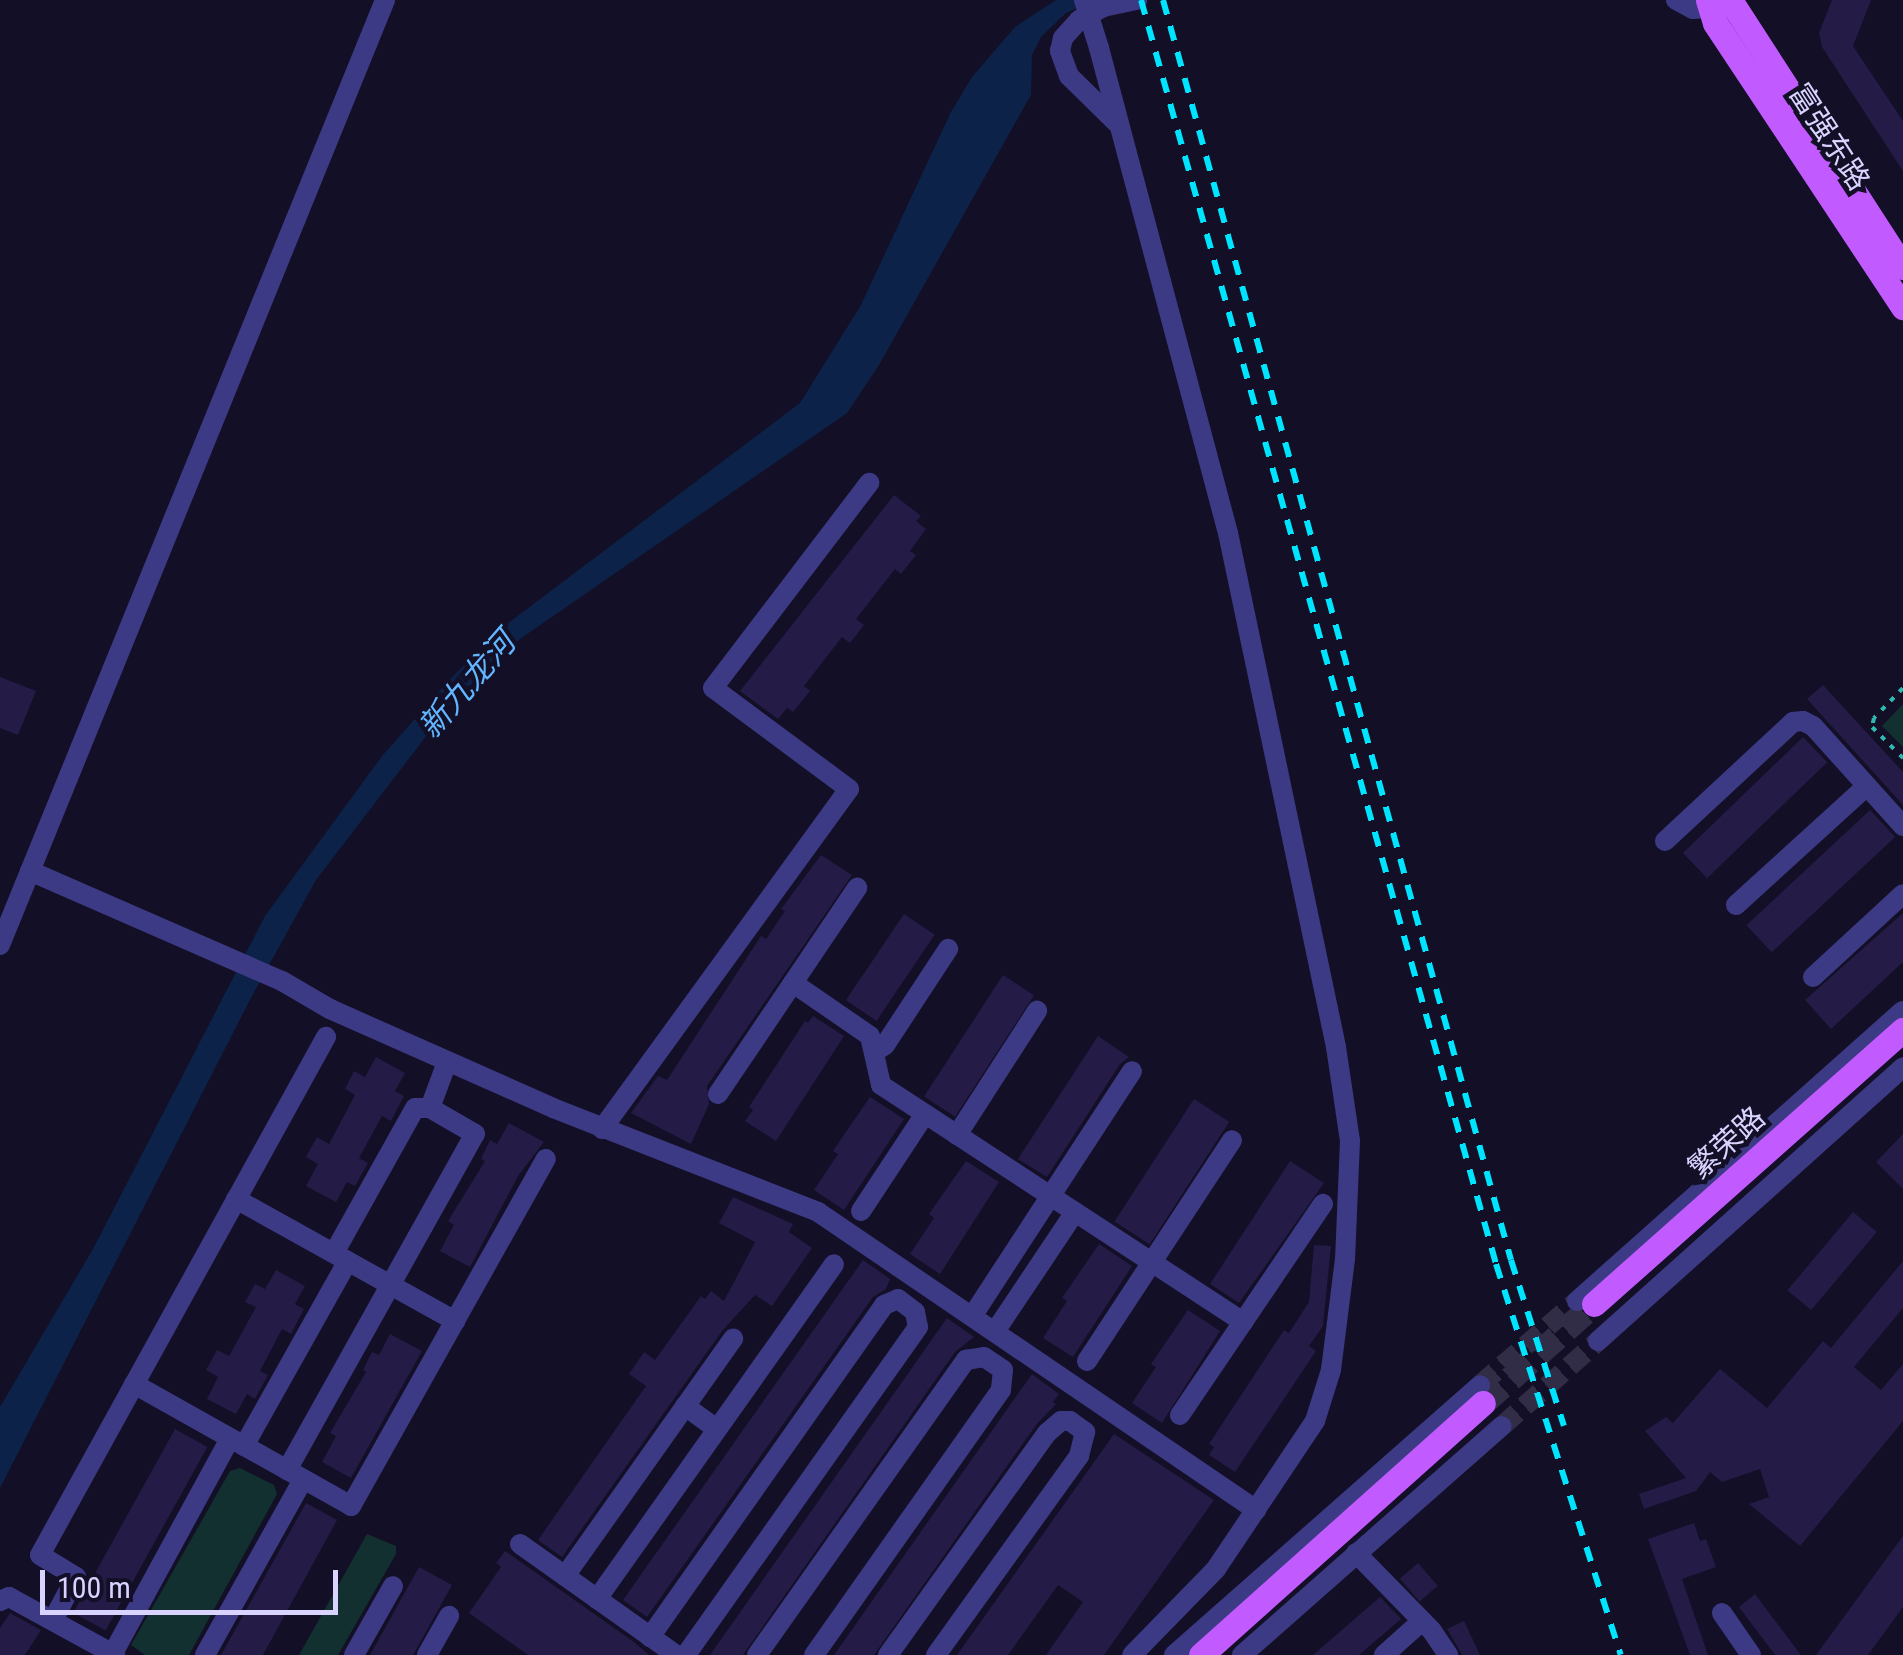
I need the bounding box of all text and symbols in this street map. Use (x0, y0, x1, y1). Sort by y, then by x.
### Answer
street label: 富强东路 (1781, 77, 1877, 197)
water label: 新九龙河 (411, 624, 523, 746)
street label: 繁荣路 (1682, 1100, 1772, 1186)
scale bar (45, 1550, 342, 1612)
text: 100 m (57, 1570, 131, 1605)

